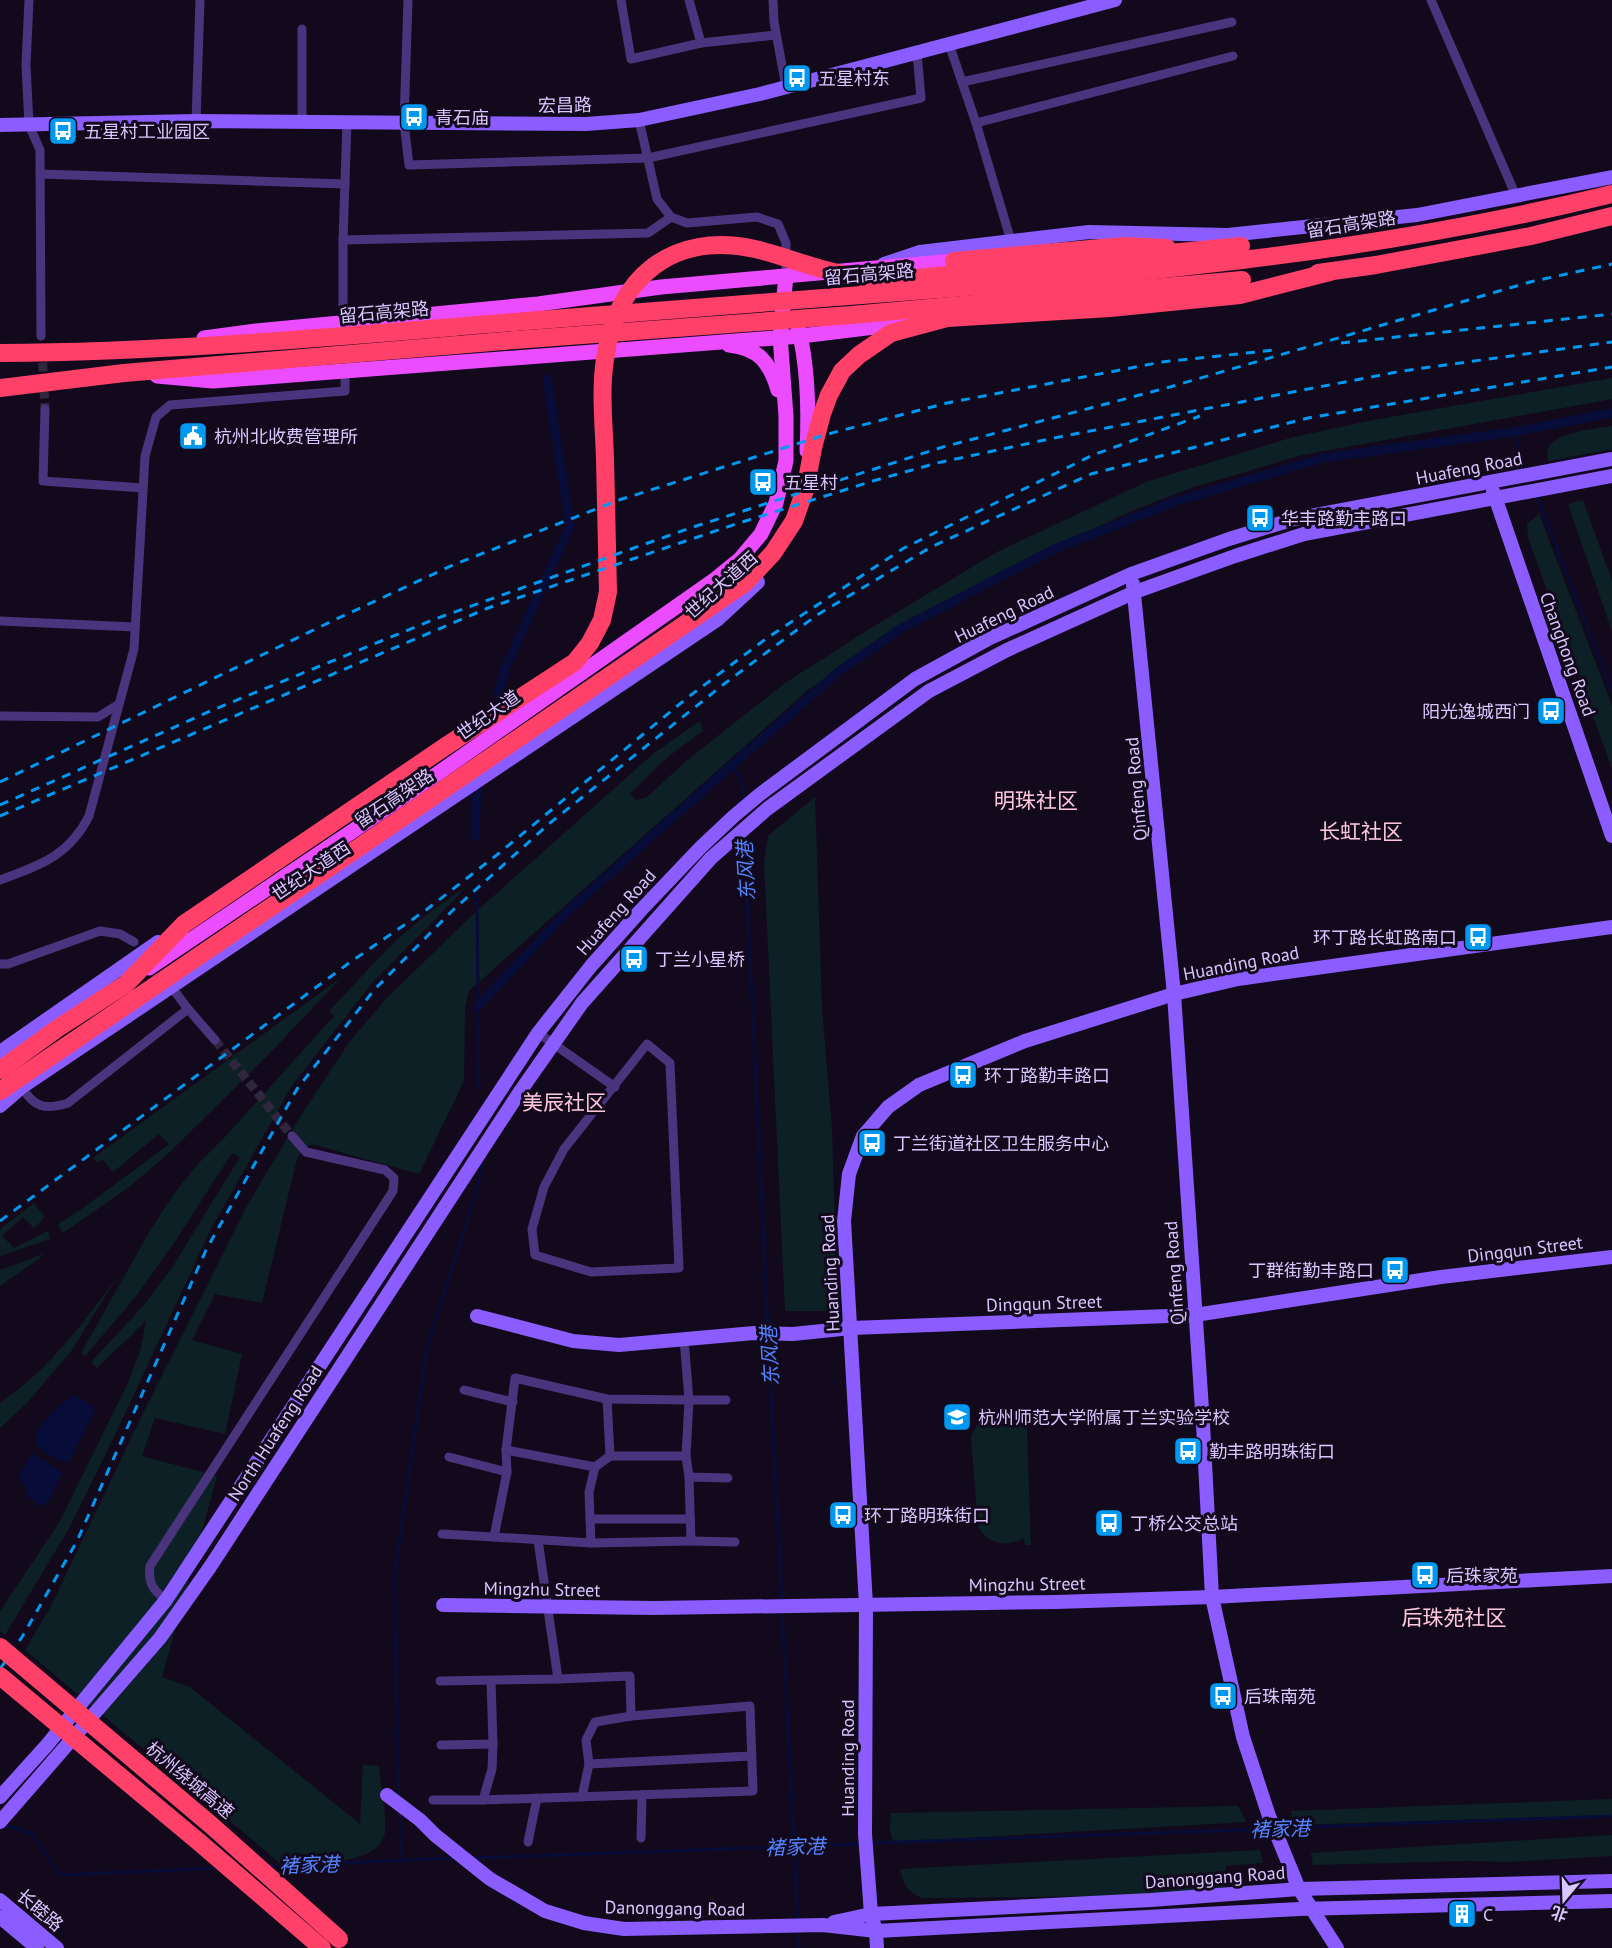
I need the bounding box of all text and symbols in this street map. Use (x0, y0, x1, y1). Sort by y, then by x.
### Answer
bus stop icon: 五星村东 (781, 62, 813, 94)
place label: 五星村东 (818, 67, 890, 90)
street label: 宏昌路 (538, 93, 592, 117)
bus stop icon: 青石庙 (398, 101, 430, 133)
place label: 青石庙 (435, 106, 489, 129)
bus stop icon: 五星村工业园区 (47, 115, 79, 147)
place label: 五星村工业园区 (84, 120, 210, 143)
street label: 留石高架路 (1305, 206, 1397, 242)
street label: 留石高架路 (823, 259, 915, 289)
street label: 留石高架路 (338, 297, 430, 327)
public building icon: 杭州北收费管理所 (177, 420, 209, 452)
place label: 杭州北收费管理所 (214, 425, 358, 448)
street label: Huafeng Road (1414, 446, 1524, 490)
bus stop icon: 五星村 (747, 466, 779, 498)
place label: 五星村 (784, 471, 838, 494)
bus stop icon: 华丰路勤丰路口 (1244, 502, 1276, 534)
place label: 华丰路勤丰路口 (1281, 507, 1407, 530)
street label: 世纪大道西 (680, 546, 762, 624)
street label: Huafeng Road (950, 580, 1058, 648)
street label: Changhong Road (1535, 589, 1601, 719)
street label: 世纪大道 (452, 685, 524, 745)
bus stop icon: 阳光逸城西门 (1535, 695, 1567, 727)
place label: 阳光逸城西门 (1422, 700, 1530, 723)
street label: Qinfeng Road (1120, 736, 1152, 842)
street label: 留石高架路 (350, 763, 438, 833)
district label: 明珠社区 (994, 787, 1078, 814)
district label: 长虹社区 (1319, 818, 1403, 845)
street label: 世纪大道西 (267, 836, 355, 906)
water label: 东风港 (731, 837, 761, 902)
street label: Huafeng Road (571, 864, 661, 960)
bus stop icon: 环丁路长虹路南口 (1462, 921, 1494, 953)
place label: 环丁路长虹路南口 (1313, 926, 1457, 949)
street label: Huanding Road (1181, 940, 1301, 986)
bus stop icon: 丁兰小星桥 (618, 943, 650, 975)
place label: 丁兰小星桥 (655, 948, 745, 971)
bus stop icon: 环丁路勤丰路口 (947, 1059, 979, 1091)
place label: 环丁路勤丰路口 (984, 1064, 1110, 1087)
district label: 美辰社区 (522, 1089, 606, 1116)
bus stop icon: 丁兰街道社区卫生服务中心 (856, 1127, 888, 1159)
place label: 丁兰街道社区卫生服务中心 (893, 1132, 1109, 1155)
street label: Huanding Road (815, 1214, 845, 1332)
street label: Qinfeng Road (1159, 1220, 1189, 1326)
street label: Dingqun Street (1466, 1231, 1584, 1267)
bus stop icon: 丁群街勤丰路口 (1379, 1254, 1411, 1286)
place label: 丁群街勤丰路口 (1248, 1259, 1374, 1282)
street label: Dingqun Street (986, 1289, 1102, 1317)
water label: 东风港 (755, 1322, 785, 1387)
street label: North Huafeng Road (223, 1361, 327, 1505)
school or university icon: 杭州师范大学附属丁兰实验学校 (941, 1401, 973, 1433)
place label: 杭州师范大学附属丁兰实验学校 (978, 1406, 1230, 1429)
bus stop icon: 勤丰路明珠街口 (1172, 1435, 1204, 1467)
place label: 勤丰路明珠街口 (1209, 1440, 1335, 1463)
bus stop icon: 环丁路明珠街口 (827, 1499, 859, 1531)
place label: 环丁路明珠街口 (864, 1504, 990, 1527)
bus stop icon: 丁桥公交总站 (1093, 1507, 1125, 1539)
place label: 丁桥公交总站 (1130, 1512, 1238, 1535)
bus stop icon: 后珠家苑 (1409, 1559, 1441, 1591)
place label: 后珠家苑 (1446, 1564, 1518, 1587)
street label: Mingzhu Street (968, 1571, 1086, 1597)
street label: Mingzhu Street (483, 1576, 601, 1602)
district label: 后珠苑社区 (1402, 1604, 1507, 1631)
bus stop icon: 后珠南苑 (1207, 1680, 1239, 1712)
place label: 后珠南苑 (1244, 1685, 1316, 1708)
street label: Huanding Road (836, 1699, 859, 1817)
street label: 杭州绕城高速 (141, 1736, 239, 1824)
water label: 褚家港 (1250, 1815, 1313, 1843)
water label: 褚家港 (765, 1833, 828, 1861)
water label: 褚家港 (279, 1851, 342, 1879)
street label: Danonggang Road (1144, 1861, 1286, 1893)
north arrow (1534, 1870, 1594, 1930)
street label: 长睦路 (12, 1884, 68, 1936)
street label: Danonggang Road (604, 1895, 746, 1921)
building icon: C (1446, 1898, 1478, 1930)
text: 北 (1548, 1902, 1570, 1926)
place label: C (1483, 1903, 1493, 1926)

